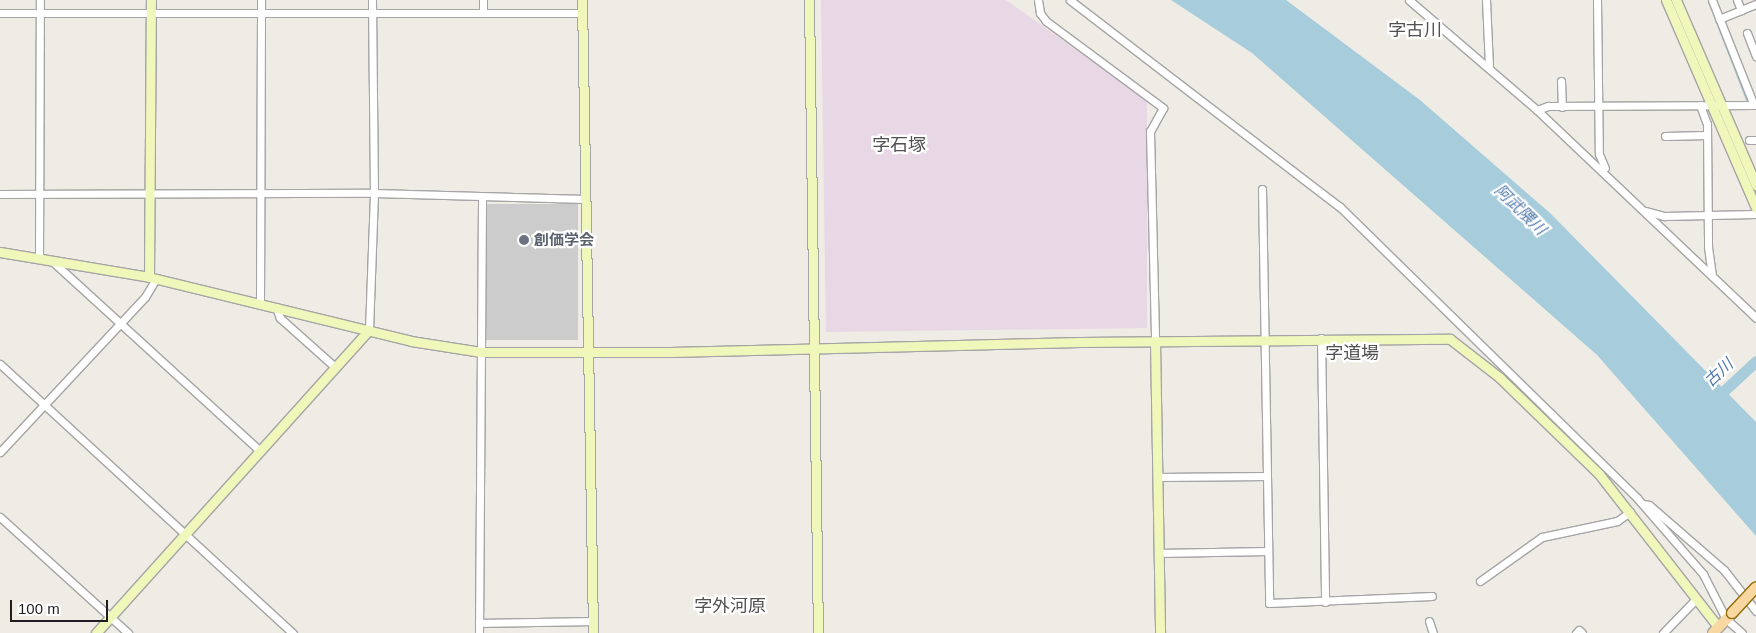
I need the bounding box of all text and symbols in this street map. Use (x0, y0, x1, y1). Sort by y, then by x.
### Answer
district label: 字古川 (1388, 19, 1442, 41)
district label: 字石塚 (872, 134, 926, 156)
water label: 阿武隈川 (1490, 181, 1550, 239)
place label: 創価学会 (534, 231, 594, 249)
marker: 創価学会 (518, 234, 530, 246)
district label: 字道場 (1325, 342, 1379, 364)
water label: 古川 (1701, 355, 1737, 391)
scale bar (12, 590, 110, 622)
district label: 字外河原 (694, 595, 766, 617)
text: 100 m (18, 600, 60, 617)

